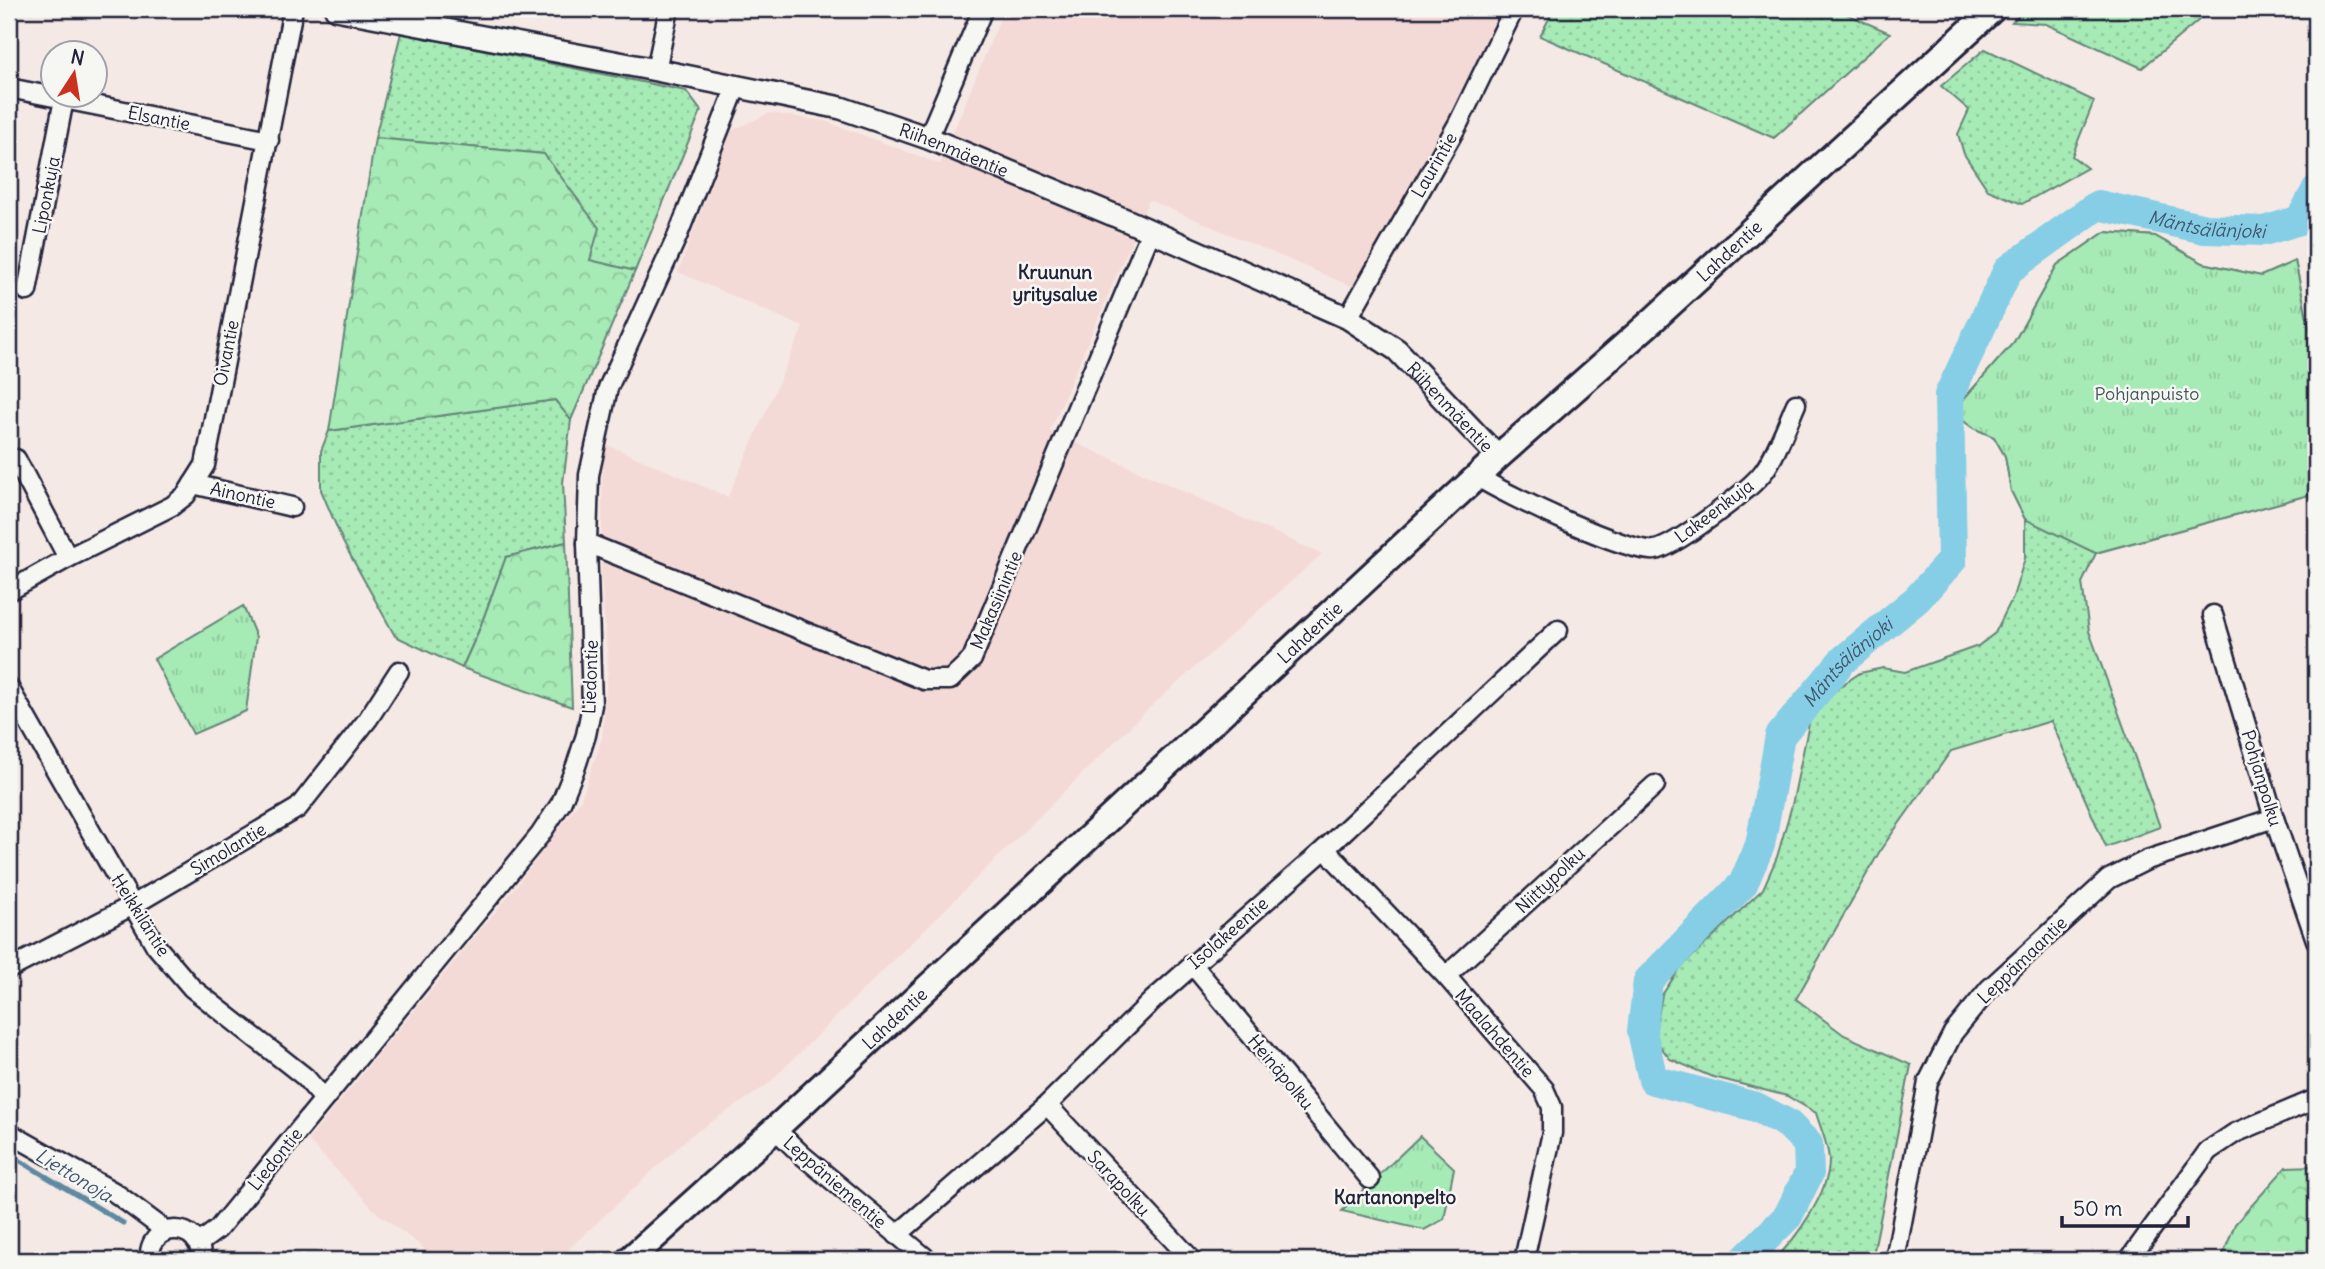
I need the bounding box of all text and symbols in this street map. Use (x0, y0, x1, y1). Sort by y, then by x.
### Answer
north arrow (38, 38, 108, 108)
text: N (69, 44, 86, 70)
street label: Elsantie (126, 101, 192, 135)
street label: Riihenmäentie (896, 117, 1012, 182)
street label: Laurintie (1406, 128, 1462, 202)
street label: Liponkuja (27, 154, 65, 236)
water label: Mäntsälänjoki (2146, 205, 2268, 243)
street label: Lahdentie (1691, 215, 1766, 286)
district label: Kruunun yritysalue (1013, 260, 1098, 306)
street label: Oivantie (208, 318, 244, 388)
street label: Riihenmäentie (1402, 357, 1499, 457)
park label: Pohjanpuisto (2095, 382, 2199, 405)
street label: Lakeenkuja (1670, 474, 1758, 548)
street label: Ainontie (208, 476, 278, 514)
street label: Makasiinintie (965, 547, 1027, 653)
street label: Lahdentie (1272, 596, 1347, 668)
water label: Mäntsälänjoki (1797, 611, 1899, 712)
street label: Liedontie (577, 639, 603, 715)
street label: Pohjanpolku (2236, 727, 2288, 829)
street label: Simolantie (186, 817, 270, 881)
street label: Niittypolku (1510, 842, 1590, 918)
street label: Heikkiläntie (107, 869, 175, 961)
street label: Isolakeentie (1183, 892, 1273, 974)
street label: Leppämaantie (1972, 911, 2072, 1009)
street label: Lahdentie (857, 982, 932, 1054)
street label: Maalahdentie (1450, 984, 1540, 1082)
street label: Heinäpolku (1243, 1030, 1319, 1114)
street label: Liedontie (243, 1123, 307, 1195)
street label: Leppäniementie (779, 1131, 891, 1233)
water label: Liettonoja (31, 1143, 118, 1208)
street label: Sarapolku (1083, 1145, 1155, 1221)
district label: Kartanonpelto (1334, 1185, 1457, 1209)
scale bar (2062, 1185, 2188, 1229)
text: 50 m (2073, 1195, 2122, 1222)

